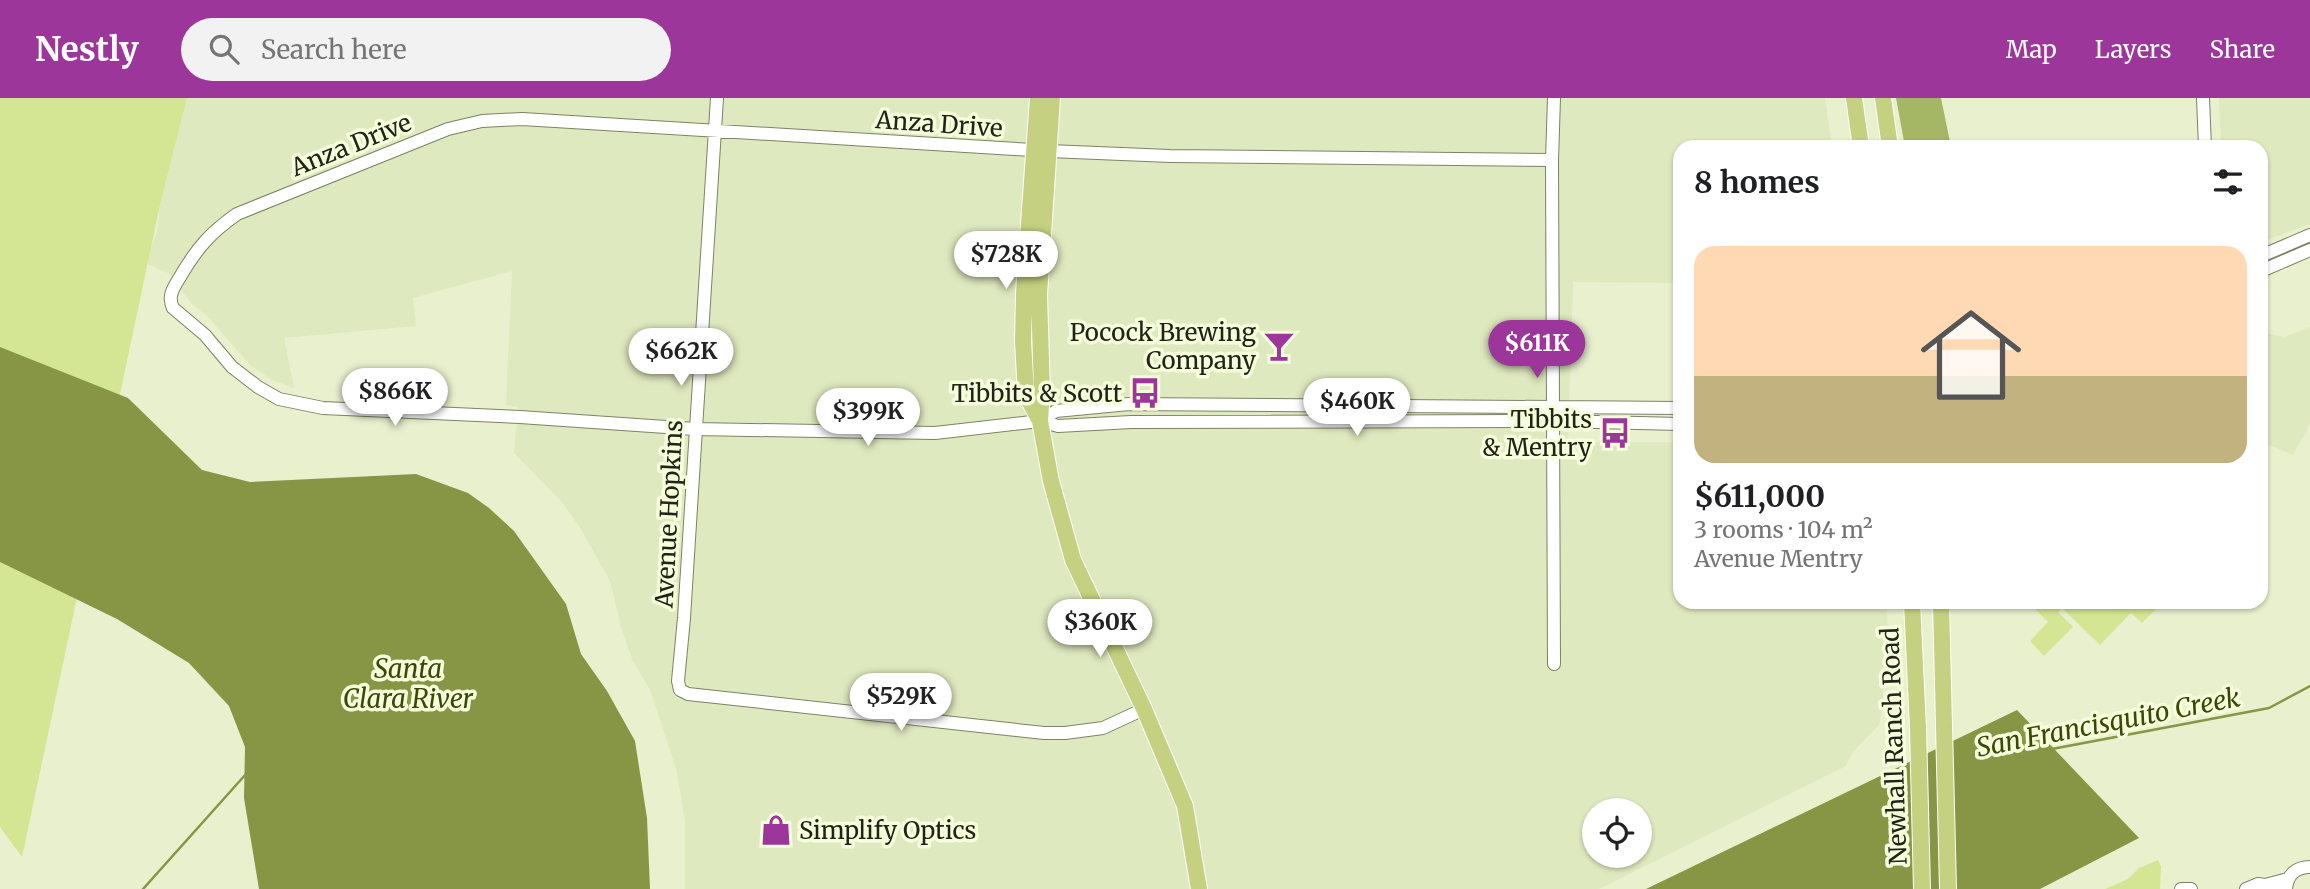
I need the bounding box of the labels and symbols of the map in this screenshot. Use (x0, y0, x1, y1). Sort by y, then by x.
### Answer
street label: Anza Drive (873, 104, 1004, 144)
street label: Anza Drive (285, 107, 416, 184)
pin: $728K (957, 232, 1055, 291)
place label: Pocock Brewing Company (1070, 317, 1256, 376)
pin: $611K (1488, 320, 1586, 380)
pin: $662K (632, 328, 730, 388)
bar icon: Pocock Brewing Company (1262, 329, 1296, 363)
pin: $866K (346, 368, 444, 428)
bus stop icon: Tibbits & Scott (1128, 376, 1162, 410)
place label: Tibbits & Scott (951, 378, 1123, 409)
pin: $460K (1308, 378, 1406, 438)
pin: $399K (819, 388, 917, 448)
place label: Tibbits & Mentry (1482, 404, 1592, 463)
bus stop icon: Tibbits & Mentry (1598, 416, 1632, 450)
street label: Avenue Hopkins (649, 419, 689, 610)
pin: $360K (1051, 600, 1149, 659)
street label: Newhall Ranch Road (1874, 627, 1914, 865)
water label: Santa Clara River (343, 652, 474, 715)
pin: $529K (852, 674, 950, 733)
water label: San Francisquito Creek (1974, 680, 2242, 764)
shop icon: Simplify Optics (759, 813, 793, 847)
place label: Simplify Optics (799, 815, 976, 846)

